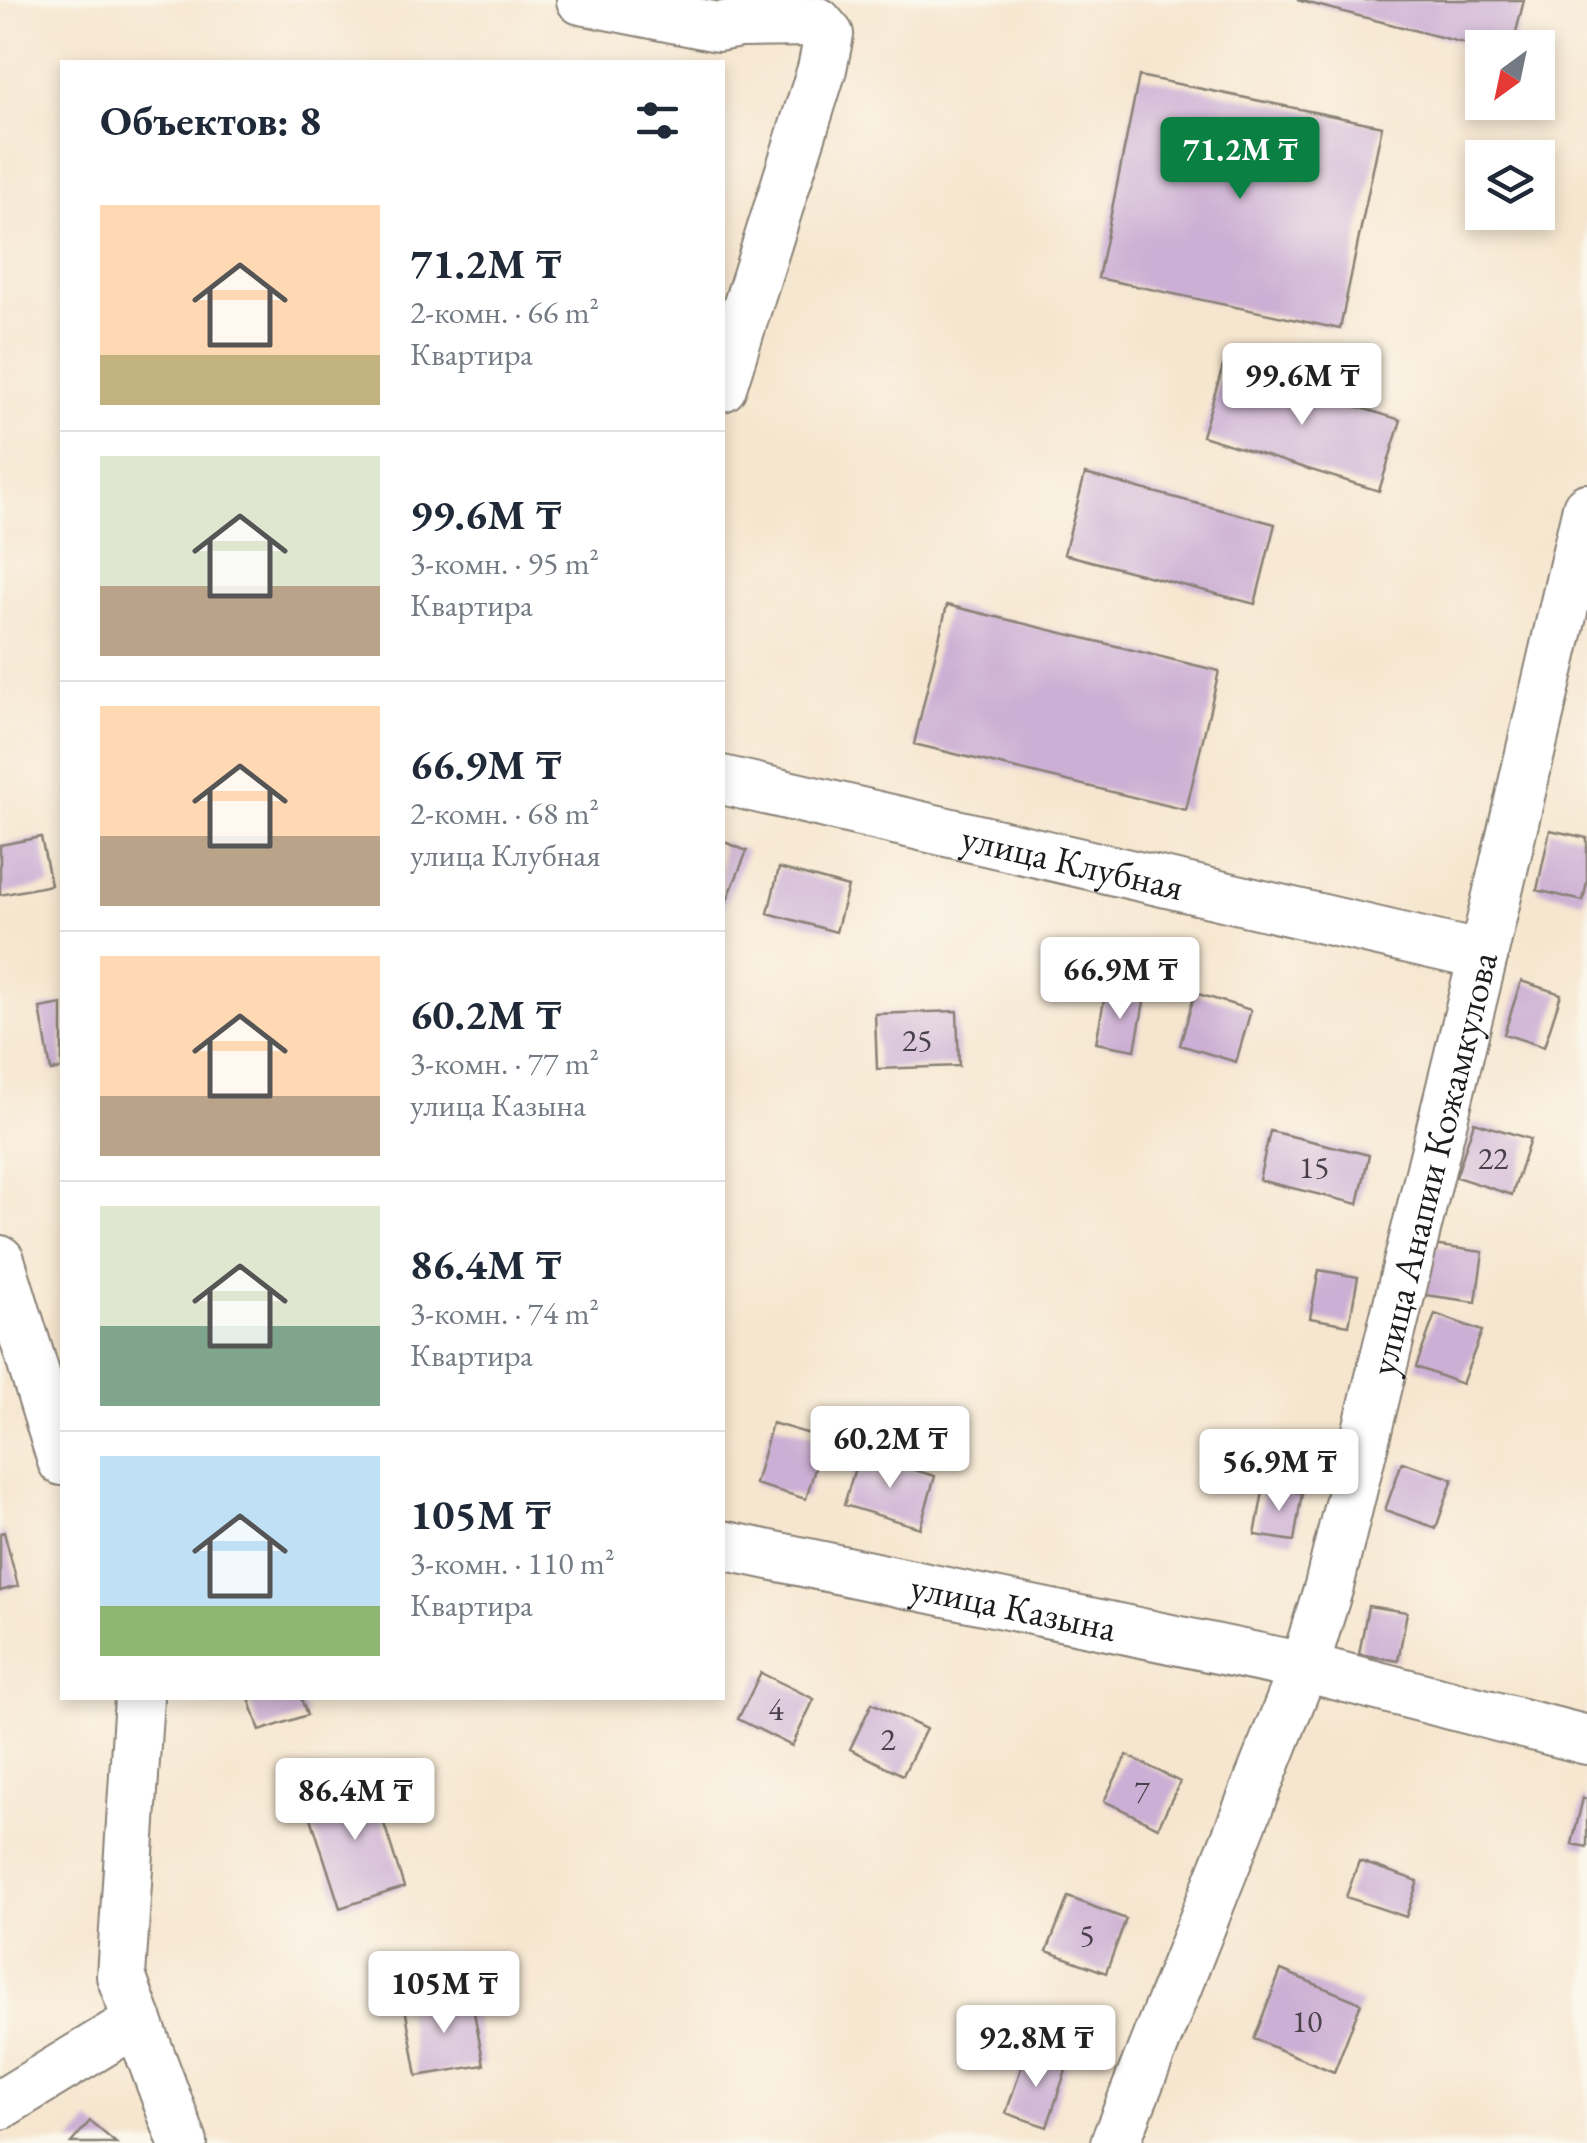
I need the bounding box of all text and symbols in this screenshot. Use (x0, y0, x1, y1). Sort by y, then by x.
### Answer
north arrow (1465, 30, 1555, 120)
map controls (1465, 30, 1555, 230)
text: Объектов: 8 (100, 93, 321, 148)
icon: filters (630, 93, 685, 148)
pin: 71.2M ₸ (1148, 117, 1332, 202)
text: 71.2M ₸ (1182, 128, 1298, 170)
button: layers (1465, 140, 1555, 230)
text: 71.2M ₸ (410, 236, 561, 291)
icon: home (180, 245, 300, 365)
text: 2-комн. · 66 m² (410, 291, 599, 333)
text: Квартира (410, 333, 533, 375)
pin: 99.6M ₸ (1210, 343, 1394, 428)
text: 99.6M ₸ (1244, 354, 1360, 396)
text: 99.6M ₸ (410, 487, 561, 542)
icon: home (180, 496, 300, 616)
text: 3-комн. · 95 m² (410, 542, 599, 584)
text: Квартира (410, 584, 533, 626)
text: 66.9M ₸ (410, 737, 561, 792)
icon: home (180, 746, 300, 866)
text: 2-комн. · 68 m² (410, 792, 599, 834)
street label: улица Клубная (957, 812, 1189, 910)
text: улица Клубная (410, 834, 601, 876)
pin: 66.9M ₸ (1028, 937, 1212, 1022)
street label: улица Анапии Кожамкулова (1357, 946, 1508, 1380)
text: 66.9M ₸ (1062, 948, 1178, 990)
text: 60.2M ₸ (410, 987, 561, 1042)
icon: home (180, 996, 300, 1116)
house number: 25 (902, 1019, 932, 1061)
text: 3-комн. · 77 m² (410, 1042, 599, 1084)
text: улица Казына (410, 1084, 586, 1126)
house number: 22 (1478, 1137, 1509, 1179)
house number: 15 (1299, 1146, 1329, 1188)
text: 86.4M ₸ (410, 1237, 561, 1292)
icon: home (180, 1246, 300, 1366)
text: 3-комн. · 74 m² (410, 1292, 599, 1334)
text: Квартира (410, 1334, 533, 1376)
pin: 60.2M ₸ (798, 1406, 982, 1491)
text: 60.2M ₸ (832, 1417, 948, 1459)
pin: 56.9M ₸ (1187, 1429, 1371, 1514)
text: 56.9M ₸ (1221, 1440, 1337, 1482)
text: 105M ₸ (410, 1487, 551, 1542)
icon: home (180, 1496, 300, 1616)
text: 3-комн. · 110 m² (410, 1542, 615, 1584)
street label: улица Казына (906, 1561, 1122, 1652)
text: Квартира (410, 1584, 533, 1626)
house number: 4 (768, 1688, 784, 1730)
house number: 2 (880, 1718, 896, 1760)
pin: 86.4M ₸ (263, 1758, 447, 1843)
text: 86.4M ₸ (297, 1769, 413, 1811)
house number: 7 (1134, 1770, 1150, 1812)
house number: 5 (1079, 1914, 1095, 1956)
pin: 105M ₸ (363, 1951, 525, 2036)
text: 105M ₸ (390, 1962, 498, 2004)
house number: 10 (1292, 2000, 1322, 2042)
pin: 92.8M ₸ (944, 2005, 1128, 2090)
text: 92.8M ₸ (978, 2016, 1094, 2058)

